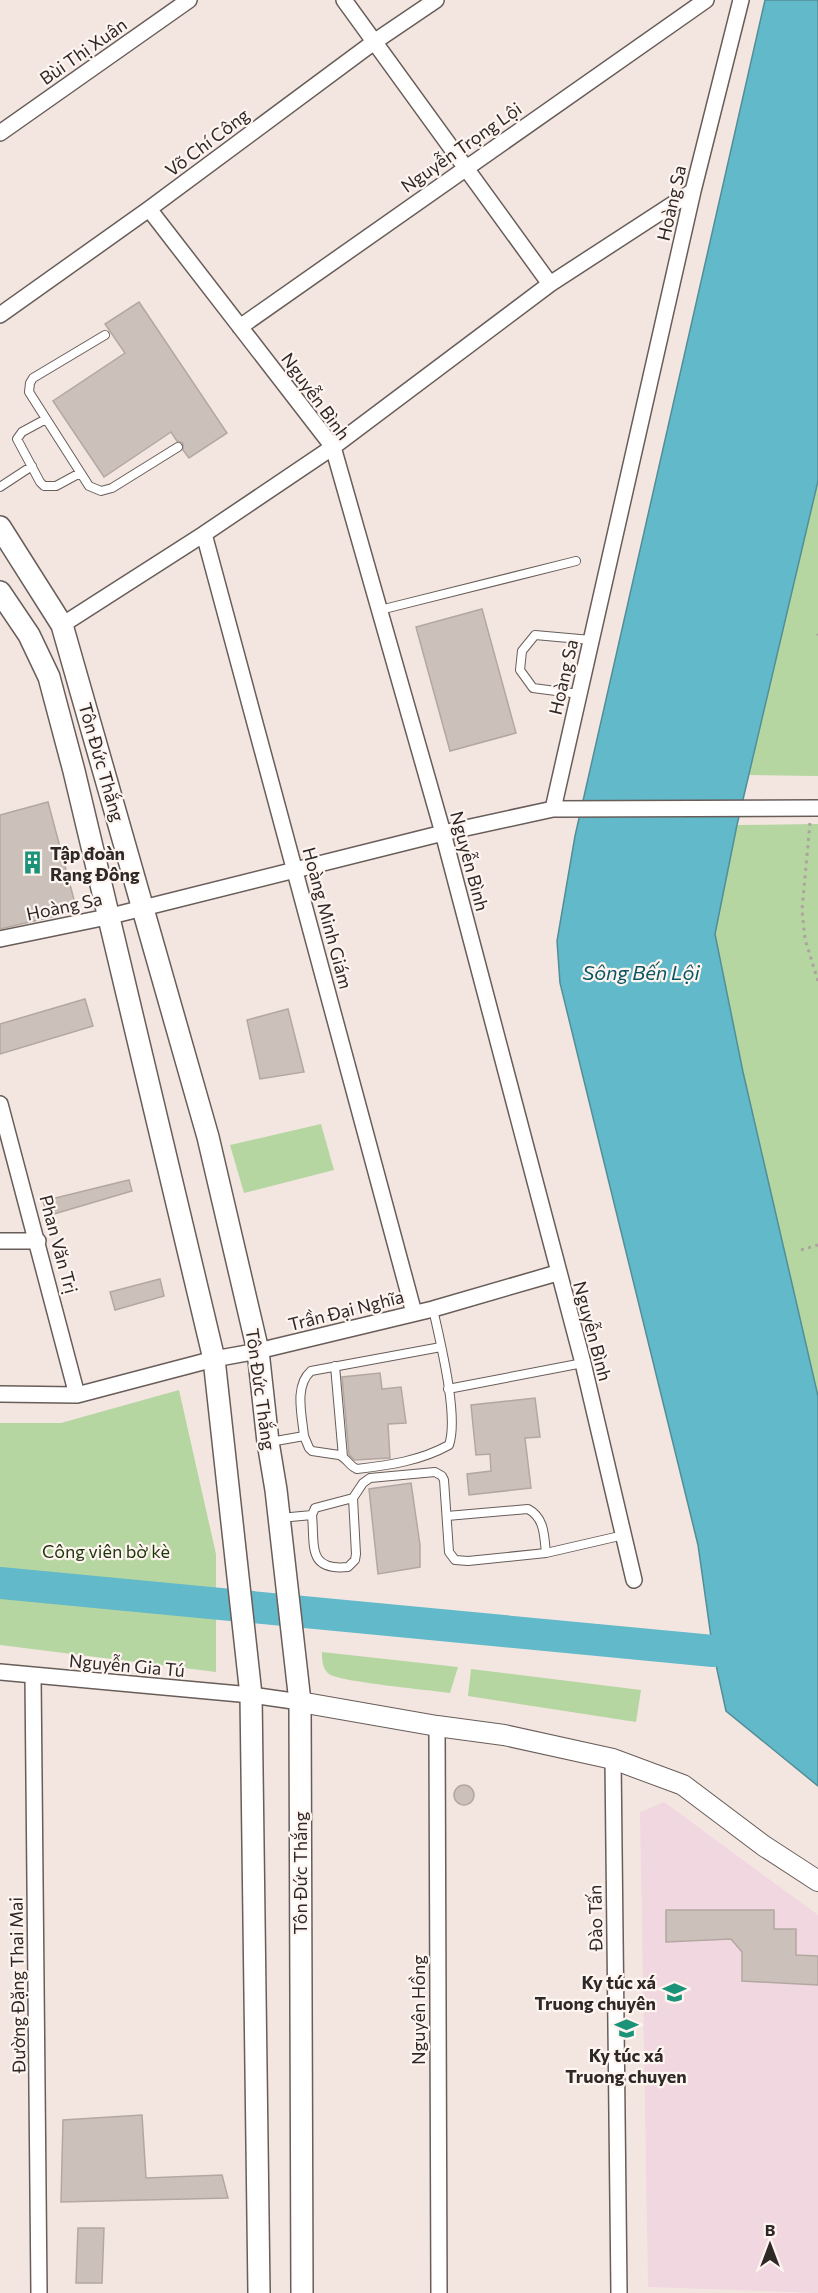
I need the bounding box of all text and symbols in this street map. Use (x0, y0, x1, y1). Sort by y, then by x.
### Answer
street label: Bùi Thị Xuân (35, 13, 131, 89)
street label: Nguyễn Trọng Lội (396, 97, 526, 197)
street label: Võ Chí Công (161, 103, 253, 181)
street label: Hoàng Sa (652, 163, 690, 243)
street label: Nguyễn Bình (277, 348, 355, 444)
street label: Hoàng Sa (544, 637, 582, 717)
street label: Tôn Đức Thắng (74, 700, 130, 824)
street label: Nguyễn Bình (446, 809, 494, 913)
place label: Tập đoàn Rạng Đông (50, 842, 140, 885)
street label: Hoàng Minh Giám (298, 845, 358, 991)
building icon: Tập đoàn Rạng Đông (19, 850, 45, 876)
street label: Hoàng Sa (24, 887, 104, 925)
water label: Sông Bến Lội (582, 960, 700, 984)
street label: Phan Văn Trị (35, 1192, 83, 1296)
street label: Nguyễn Bình (569, 1279, 617, 1383)
street label: Trần Đại Nghĩa (286, 1285, 406, 1335)
street label: Tôn Đức Thắng (242, 1327, 280, 1452)
park label: Công viên bờ kè (42, 1540, 170, 1562)
street label: Nguyễn Gia Tú (68, 1649, 186, 1681)
street label: Tôn Đức Thắng (289, 1811, 311, 1934)
street label: Đào Tấn (583, 1885, 607, 1952)
street label: Đường Đặng Thai Mai (4, 1897, 30, 2074)
street label: Nguyên Hồng (407, 1955, 429, 2065)
place label: Ky túc xá Truong chuyên (535, 1971, 656, 2014)
school or university icon: Ky túc xá Truong chuyên (661, 1979, 687, 2005)
school or university icon: Ky túc xá Truong chuyen (613, 2016, 639, 2042)
place label: Ky túc xá Truong chuyen (565, 2044, 687, 2087)
north arrow (740, 2215, 800, 2275)
text: B (765, 2220, 776, 2239)

